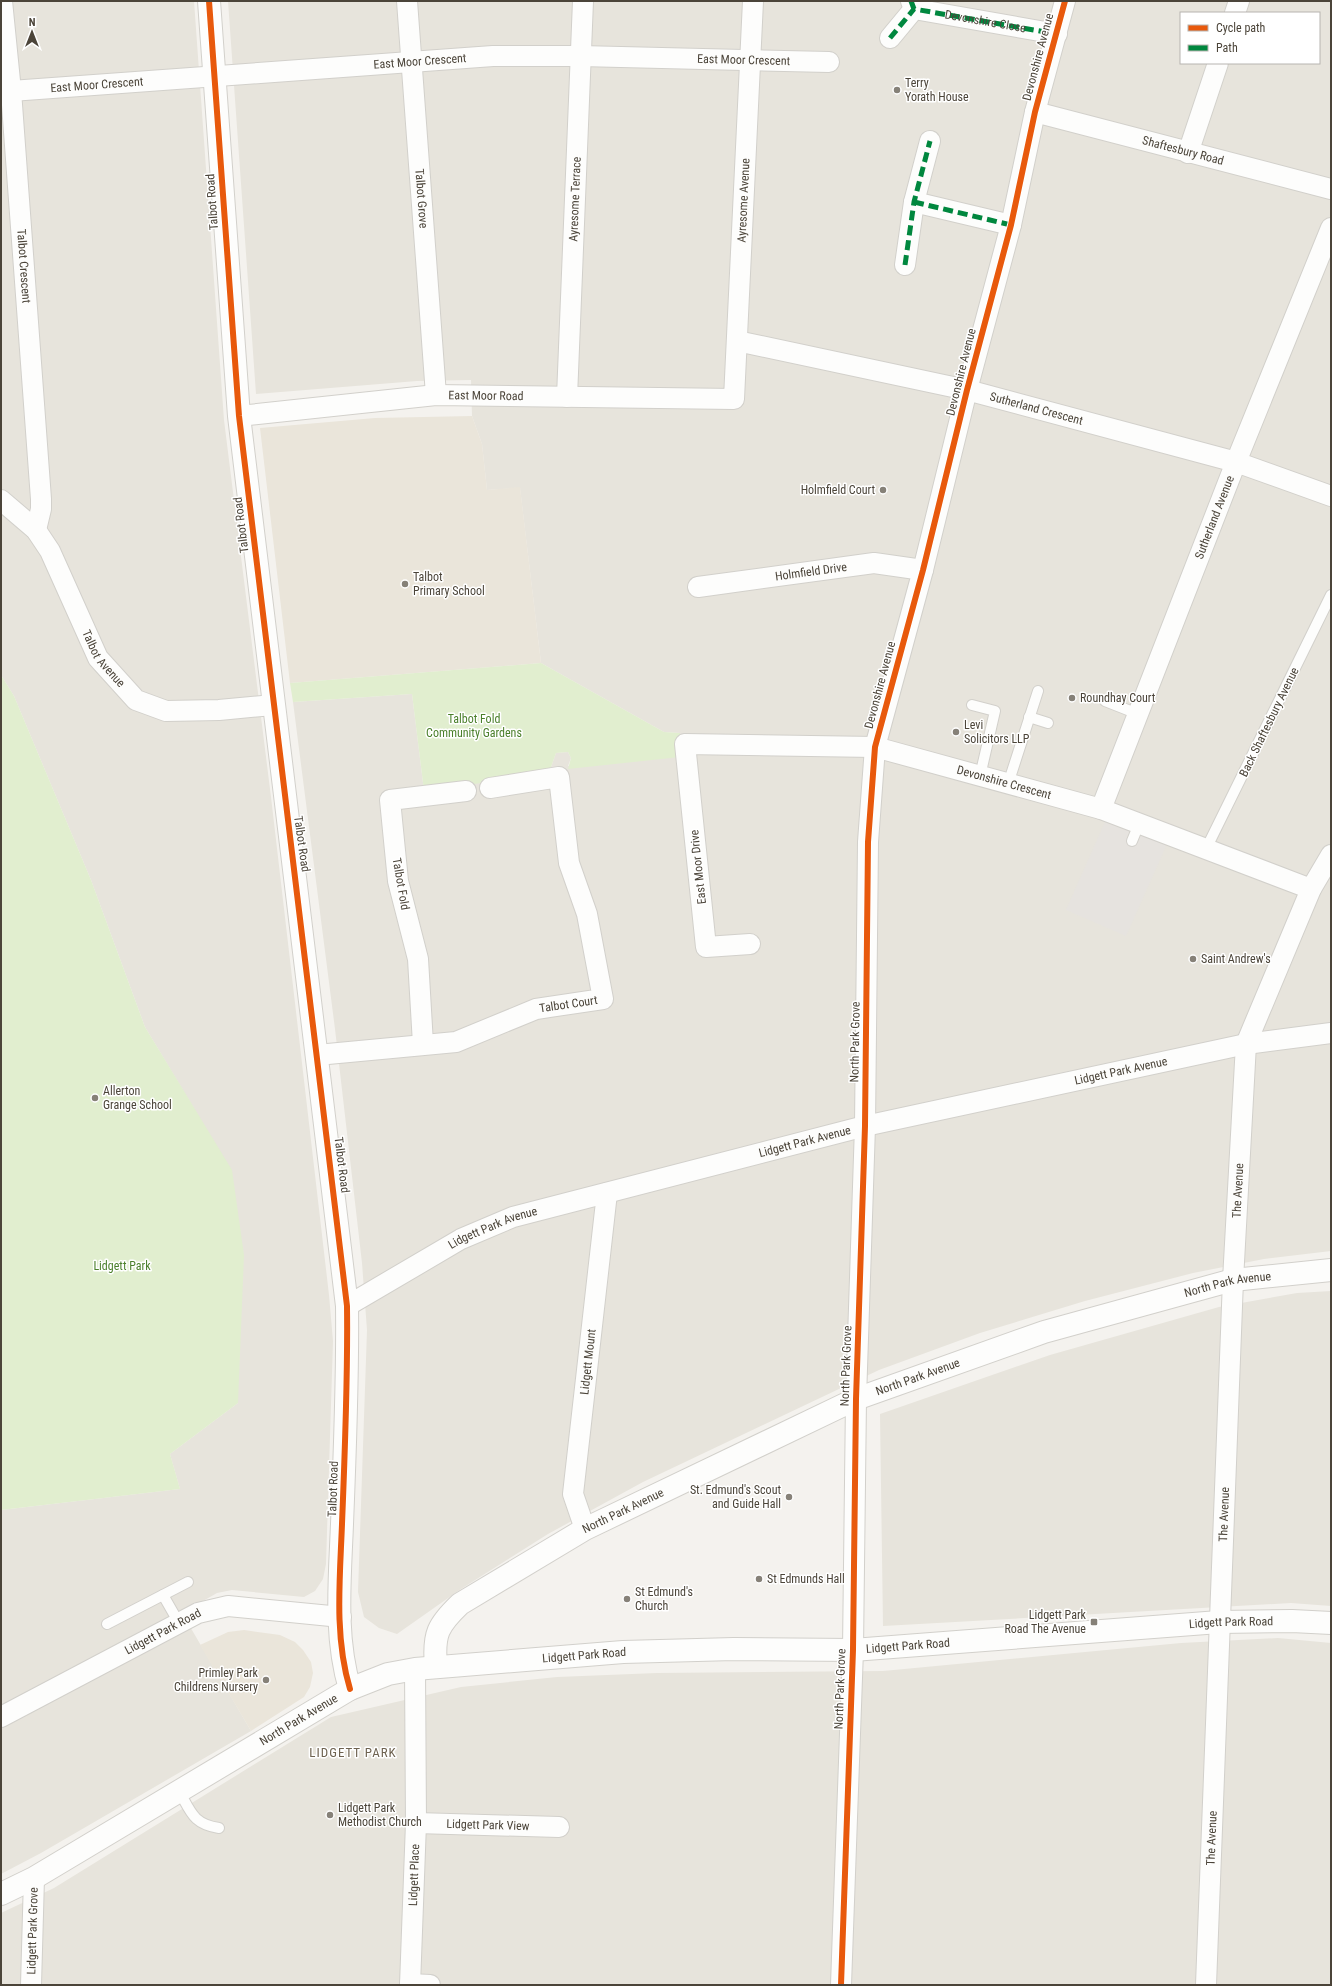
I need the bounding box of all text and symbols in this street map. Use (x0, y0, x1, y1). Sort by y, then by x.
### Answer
street label: Devonshire Close (944, 8, 1027, 35)
street label: Devonshire Avenue (1020, 11, 1056, 102)
north arrow (12, 12, 52, 52)
legend (1180, 12, 1320, 64)
text: N (29, 16, 36, 29)
text: Cycle path (1216, 21, 1266, 35)
text: Path (1216, 41, 1238, 55)
street label: East Moor Crescent (373, 51, 467, 72)
street label: East Moor Crescent (697, 52, 791, 68)
street label: East Moor Crescent (50, 74, 144, 95)
place label: Terry Yorath House (905, 76, 969, 104)
marker: Terry Yorath House (892, 85, 902, 95)
street label: Shaftesbury Road (1141, 133, 1225, 168)
street label: Ayresome Terrace (566, 156, 584, 242)
street label: Ayresome Avenue (734, 158, 753, 243)
street label: Talbot Grove (412, 168, 431, 229)
street label: Talbot Road (203, 173, 221, 231)
street label: Talbot Crescent (14, 228, 34, 304)
street label: Devonshire Avenue (943, 326, 979, 417)
street label: East Moor Road (448, 388, 524, 403)
street label: Sutherland Crescent (988, 389, 1085, 428)
street label: Sutherland Avenue (1192, 473, 1237, 561)
place label: Holmfield Court (801, 483, 875, 497)
marker: Holmfield Court (878, 485, 888, 495)
street label: Talbot Road (231, 496, 251, 554)
street label: Holmfield Drive (774, 560, 848, 583)
place label: Talbot Primary School (413, 570, 485, 598)
marker: Talbot Primary School (400, 579, 410, 589)
street label: Talbot Avenue (79, 628, 128, 690)
street label: Devonshire Avenue (862, 639, 898, 730)
street label: Back Shaftesbury Avenue (1236, 665, 1302, 779)
place label: Roundhay Court (1080, 691, 1156, 705)
marker: Roundhay Court (1067, 693, 1077, 703)
park label: Talbot Fold Community Gardens (426, 712, 522, 740)
place label: Levi Solicitors LLP (964, 718, 1030, 746)
marker: Levi Solicitors LLP (951, 727, 961, 737)
street label: Devonshire Crescent (955, 763, 1053, 802)
street label: Talbot Road (291, 815, 313, 873)
street label: East Moor Drive (687, 829, 709, 905)
street label: Talbot Fold (390, 857, 412, 911)
place label: Saint Andrew's (1201, 952, 1271, 966)
marker: Saint Andrew's (1188, 954, 1198, 964)
street label: Talbot Court (539, 993, 599, 1015)
street label: North Park Grove (847, 1001, 863, 1083)
street label: Lidgett Park Avenue (1073, 1054, 1169, 1088)
place label: Allerton Grange School (103, 1084, 172, 1112)
marker: Allerton Grange School (90, 1093, 100, 1103)
street label: Lidgett Park Avenue (757, 1123, 853, 1160)
street label: Talbot Road (332, 1136, 352, 1194)
street label: The Avenue (1229, 1162, 1246, 1219)
street label: Lidgett Park Avenue (446, 1204, 539, 1252)
park label: Lidgett Park (93, 1259, 151, 1273)
street label: North Park Avenue (1183, 1269, 1272, 1300)
street label: North Park Grove (838, 1325, 854, 1407)
street label: Lidgett Mount (577, 1328, 599, 1396)
street label: North Park Avenue (874, 1355, 962, 1398)
street label: Talbot Road (325, 1461, 341, 1517)
place label: St. Edmund's Scout and Guide Hall (690, 1483, 781, 1511)
street label: North Park Avenue (580, 1485, 666, 1536)
street label: The Avenue (1216, 1486, 1232, 1542)
marker: St. Edmund's Scout and Guide Hall (784, 1492, 794, 1502)
place label: St Edmunds Hall (767, 1572, 845, 1586)
marker: St Edmunds Hall (754, 1574, 764, 1584)
place label: St Edmund's Church (635, 1585, 693, 1613)
marker: St Edmund's Church (622, 1594, 632, 1604)
street label: Lidgett Park Road (122, 1606, 203, 1657)
place label: Lidgett Park Road The Avenue (1004, 1608, 1087, 1636)
street label: Lidgett Park Road (1188, 1614, 1273, 1631)
marker: Lidgett Park Road The Avenue (1089, 1617, 1099, 1627)
street label: Lidgett Park Road (865, 1636, 950, 1656)
street label: Lidgett Park Road (542, 1645, 626, 1666)
street label: North Park Grove (832, 1648, 848, 1730)
place label: Primley Park Childrens Nursery (174, 1666, 259, 1694)
marker: Primley Park Childrens Nursery (261, 1675, 271, 1685)
street label: North Park Avenue (257, 1691, 340, 1748)
district label: LIDGETT PARK (309, 1745, 397, 1760)
place label: Lidgett Park Methodist Church (338, 1801, 422, 1829)
marker: Lidgett Park Methodist Church (325, 1810, 335, 1820)
street label: The Avenue (1204, 1810, 1220, 1866)
street label: Lidgett Park View (446, 1817, 530, 1833)
street label: Lidgett Place (406, 1843, 422, 1906)
street label: Lidgett Park Grove (24, 1887, 41, 1975)

